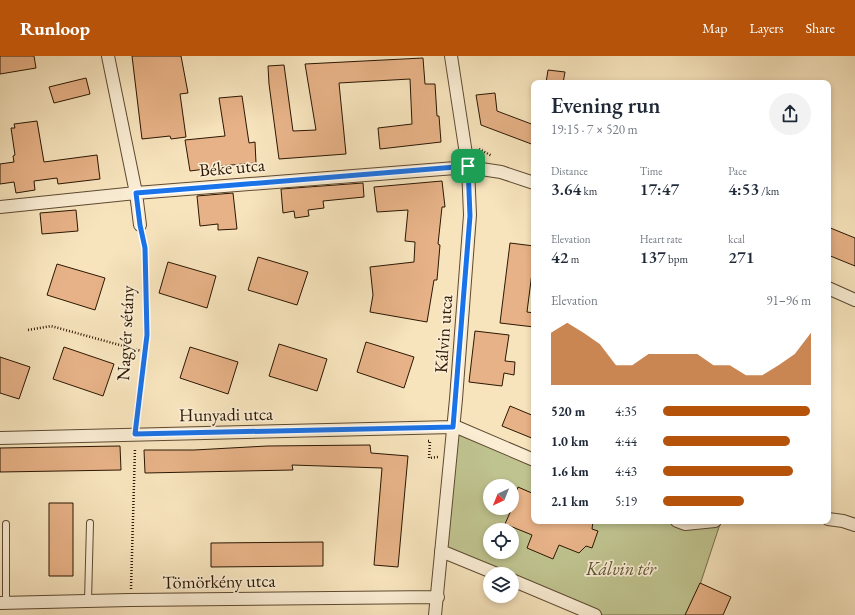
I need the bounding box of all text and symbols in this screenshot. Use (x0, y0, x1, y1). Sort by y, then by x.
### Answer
text: Runloop (20, 16, 90, 41)
text: Map (702, 19, 727, 37)
text: Layers (749, 19, 784, 37)
text: Share (806, 19, 835, 37)
text: Evening run (551, 91, 660, 120)
button: share (769, 93, 811, 135)
text: 19:15 · 7 × 520 m (551, 121, 638, 138)
pin (451, 149, 485, 183)
street label: Béke utca (198, 153, 267, 181)
icon: arrive (457, 155, 479, 177)
text: Distance (551, 164, 588, 178)
text: Time (640, 164, 663, 178)
text: Pace (728, 164, 747, 178)
text: 3.64 (551, 178, 581, 200)
text: 17:47 (640, 178, 679, 200)
text: 4:53 (728, 178, 759, 200)
text: km (581, 184, 597, 198)
text: /km (759, 184, 779, 198)
text: Elevation (551, 232, 591, 246)
text: Heart rate (640, 232, 682, 246)
text: kcal (728, 232, 745, 246)
text: 42 (551, 246, 568, 268)
text: 137 (640, 246, 666, 268)
text: 271 (728, 246, 755, 268)
text: m (568, 252, 579, 266)
text: bpm (666, 252, 688, 266)
street label: Nagyér sétány (111, 285, 139, 381)
text: Elevation (551, 292, 598, 309)
text: 91–96 m (766, 292, 811, 309)
street label: Kálvin utca (429, 293, 457, 374)
street label: Hunyadi utca (179, 402, 274, 426)
text: 520 m (551, 403, 585, 420)
text: 4:35 (615, 403, 637, 420)
text: 1.0 km (551, 433, 589, 450)
text: 4:44 (615, 433, 637, 450)
text: 1.6 km (551, 463, 589, 480)
text: 4:43 (615, 463, 637, 480)
north arrow (483, 479, 519, 515)
map controls (483, 479, 519, 603)
text: 2.1 km (551, 493, 589, 510)
text: 5:19 (615, 493, 637, 510)
button: locate (483, 523, 519, 559)
park label: Kálvin tér (585, 557, 657, 580)
button: layers (483, 567, 519, 603)
street label: Tömörkény utca (162, 569, 277, 593)

